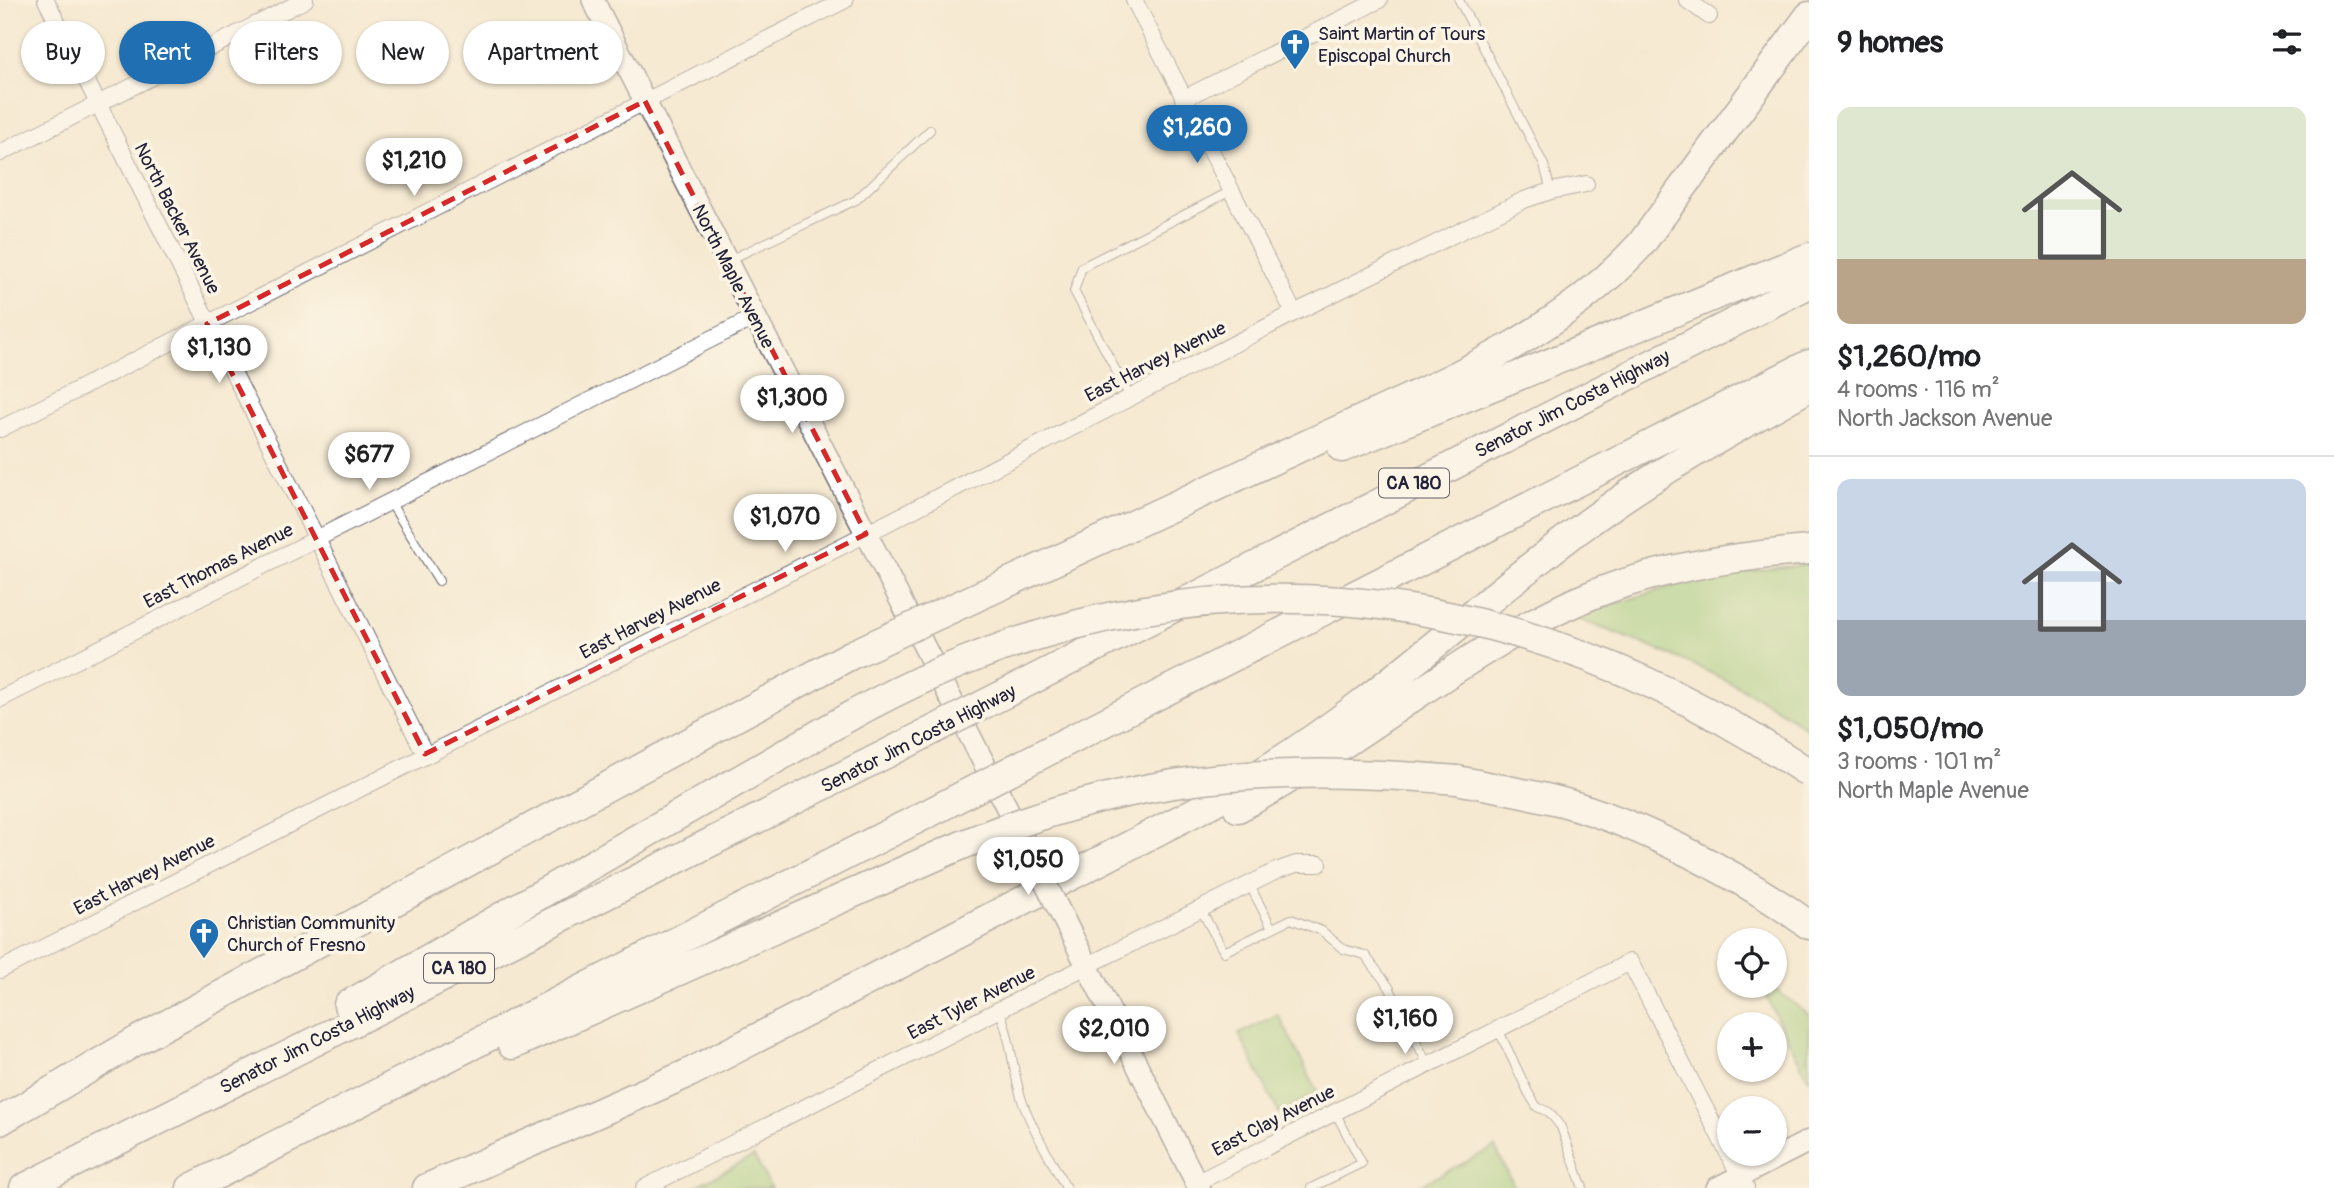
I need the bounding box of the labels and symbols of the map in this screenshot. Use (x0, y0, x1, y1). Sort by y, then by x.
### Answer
place label: Saint Martin of Tours Episcopal Church (1318, 22, 1486, 68)
church icon: Saint Martin of Tours Episcopal Church (1278, 27, 1312, 71)
pin: $1,260 (1140, 106, 1254, 165)
pin: $1,210 (357, 138, 471, 198)
street label: North Backer Avenue (129, 139, 226, 299)
street label: North Maple Avenue (686, 200, 780, 353)
street label: East Harvey Avenue (1081, 316, 1231, 408)
pin: $1,130 (162, 326, 276, 385)
street label: Senator Jim Costa Highway (1471, 344, 1674, 464)
pin: $1,300 (735, 376, 849, 435)
pin: $677 (328, 433, 410, 492)
road number: CA 180 (1379, 468, 1449, 498)
pin: $1,070 (728, 494, 842, 554)
street label: East Thomas Avenue (140, 518, 298, 614)
street label: East Harvey Avenue (576, 573, 726, 665)
street label: Senator Jim Costa Highway (817, 679, 1020, 799)
street label: East Harvey Avenue (70, 829, 220, 921)
pin: $1,050 (971, 838, 1085, 897)
place label: Christian Community Church of Fresno (227, 911, 395, 957)
church icon: Christian Community Church of Fresno (187, 916, 221, 960)
road number: CA 180 (424, 953, 494, 982)
street label: East Tyler Avenue (904, 960, 1040, 1045)
street label: Senator Jim Costa Highway (216, 980, 419, 1100)
pin: $1,160 (1348, 996, 1462, 1056)
pin: $2,010 (1057, 1006, 1171, 1066)
street label: East Clay Avenue (1208, 1079, 1339, 1162)

